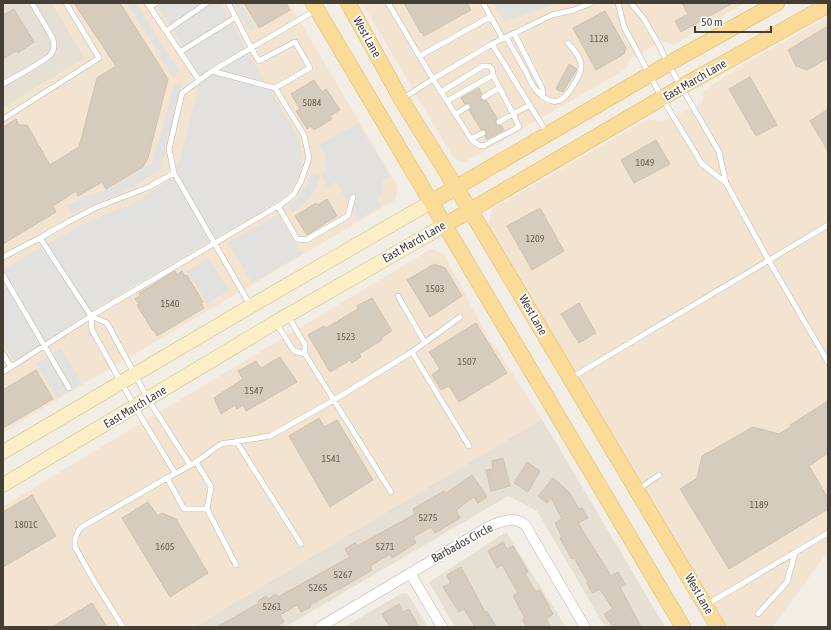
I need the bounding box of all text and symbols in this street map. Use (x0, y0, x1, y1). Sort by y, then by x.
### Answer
scale bar (695, 8, 771, 34)
street label: West Lane (350, 14, 384, 60)
text: 50 m (701, 15, 723, 29)
house number: 1128 (590, 33, 609, 44)
street label: East March Lane (661, 56, 729, 104)
house number: 5084 (303, 97, 322, 108)
house number: 1049 (636, 157, 655, 168)
street label: East March Lane (380, 218, 448, 266)
house number: 1209 (526, 233, 545, 244)
house number: 1503 (426, 283, 445, 294)
street label: West Lane (516, 292, 550, 338)
house number: 1540 (161, 298, 180, 309)
house number: 1523 (337, 331, 356, 342)
house number: 1507 (458, 356, 477, 367)
street label: East March Lane (101, 383, 169, 431)
house number: 1547 (245, 385, 264, 396)
house number: 1541 (322, 453, 341, 464)
house number: 1189 (750, 499, 769, 510)
house number: 5275 (419, 512, 438, 523)
house number: 1801C (14, 519, 38, 530)
street label: Barbados Circle (429, 520, 495, 566)
house number: 1605 (156, 541, 175, 552)
house number: 5271 (376, 541, 395, 552)
house number: 5267 (334, 569, 353, 580)
street label: West Lane (682, 571, 716, 617)
house number: 5265 (309, 582, 328, 593)
house number: 5261 (263, 601, 282, 612)

